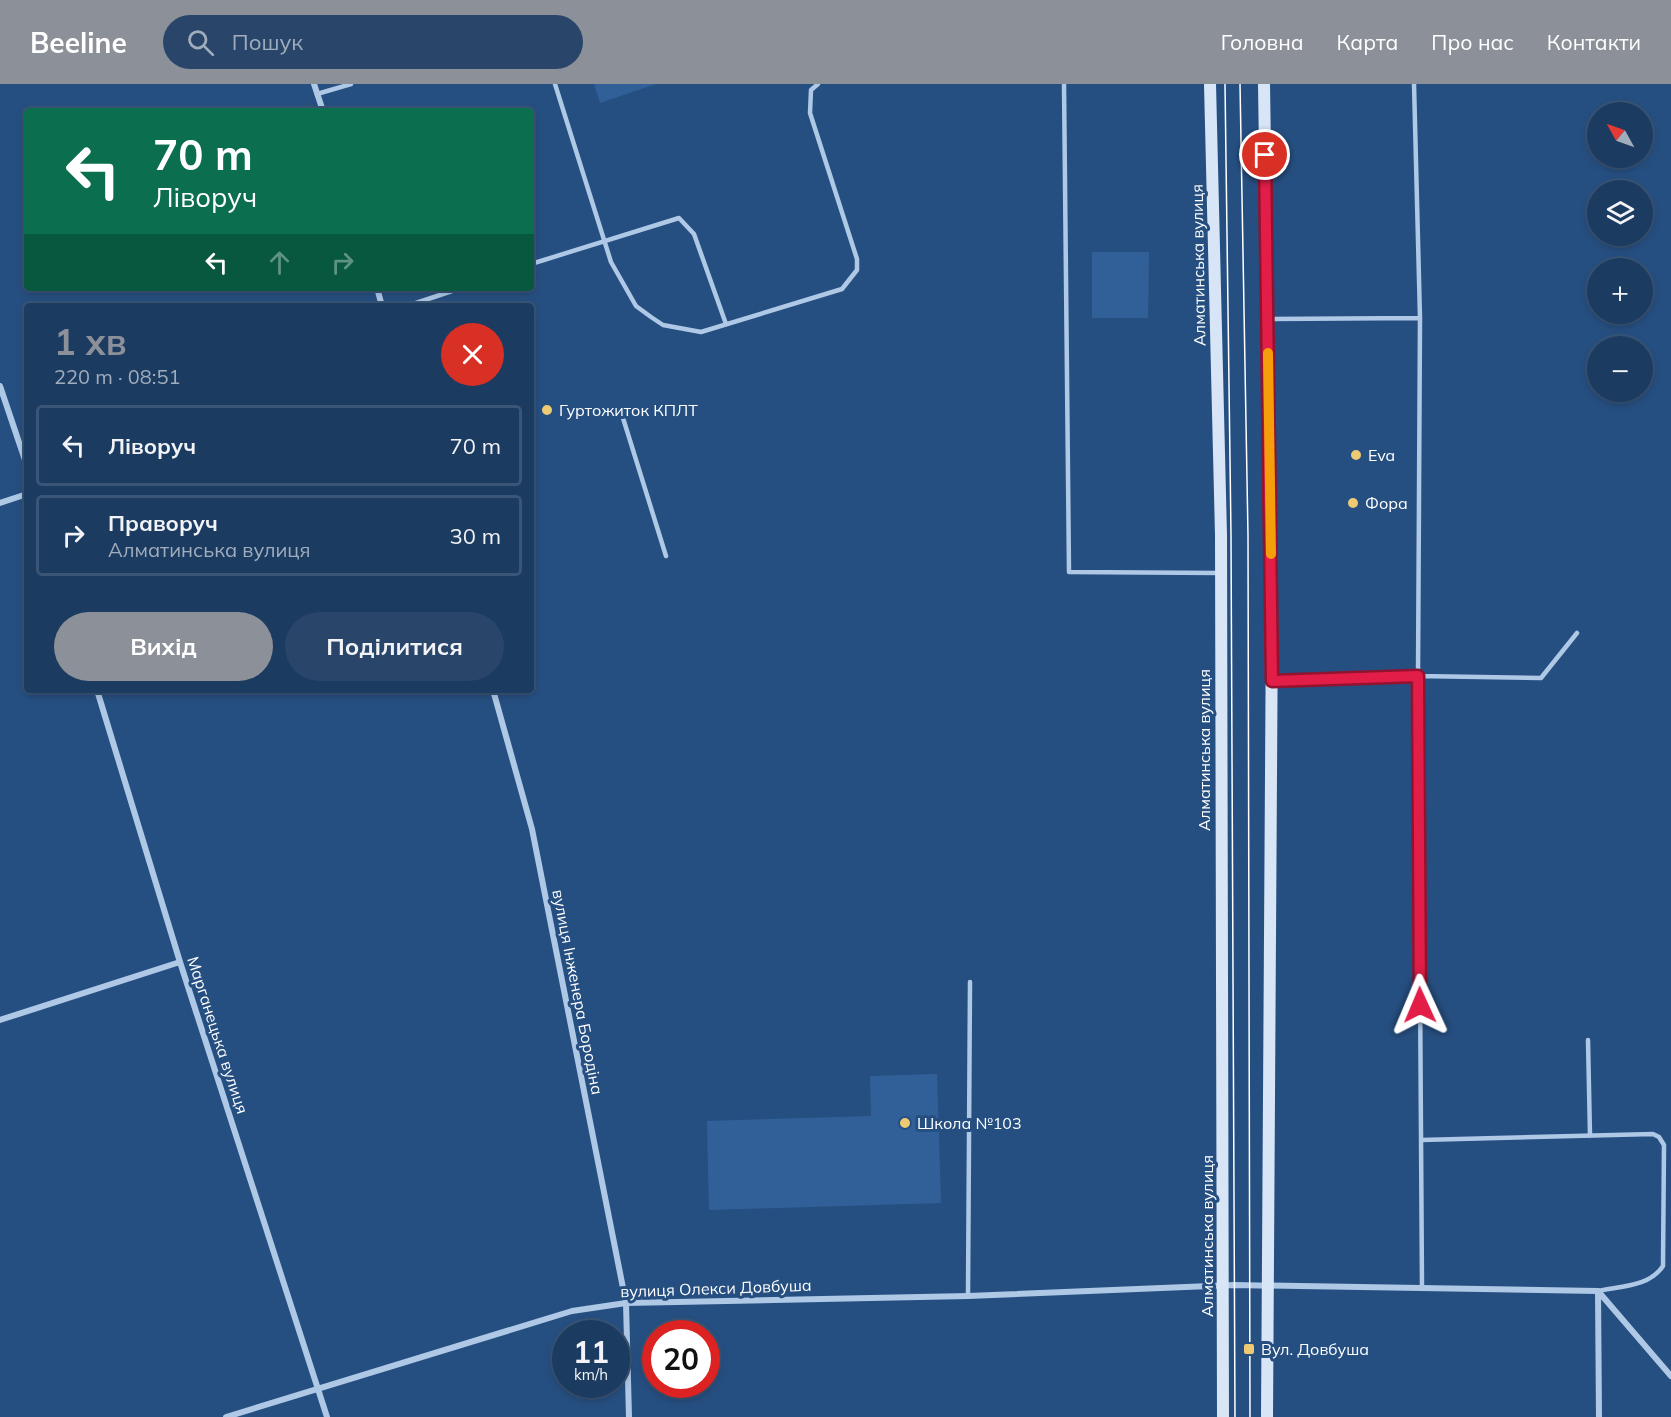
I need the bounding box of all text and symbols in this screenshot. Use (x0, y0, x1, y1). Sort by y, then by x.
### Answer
search box (163, 15, 583, 69)
text: Beeline (30, 25, 127, 60)
icon: search (184, 26, 217, 59)
text: Пошук (232, 28, 303, 56)
text: Головна (1221, 29, 1304, 55)
text: Карта (1337, 29, 1398, 55)
text: Про нас (1431, 29, 1514, 55)
text: Контакти (1547, 29, 1641, 55)
north arrow (1587, 102, 1653, 168)
map controls (1587, 102, 1653, 402)
text: 70 m (153, 128, 253, 181)
pin (1239, 129, 1290, 180)
icon: left (54, 132, 132, 210)
icon: arrive (1248, 138, 1281, 171)
text: Ліворуч (153, 180, 257, 214)
button: layers (1587, 180, 1653, 246)
street label: Алматинська вулиця (1187, 184, 1209, 346)
icon: left (200, 246, 233, 279)
icon: ahead (263, 246, 296, 279)
icon: right (326, 246, 359, 279)
button: + (1587, 258, 1653, 324)
text: 1 хв (54, 319, 127, 364)
button: close (441, 323, 504, 386)
button: − (1587, 336, 1653, 402)
text: 220 m · 08:51 (54, 364, 180, 389)
place label: Гуртожиток КПЛТ (559, 400, 698, 420)
marker: Гуртожиток КПЛТ (540, 403, 554, 417)
icon: left (57, 429, 90, 462)
text: Ліворуч (108, 432, 196, 460)
text: 70 m (450, 432, 501, 460)
place label: Eva (1368, 445, 1395, 465)
marker: Eva (1349, 448, 1363, 462)
place label: Фора (1365, 493, 1408, 513)
marker: Фора (1346, 496, 1360, 510)
text: Праворуч (108, 509, 218, 537)
icon: right (57, 519, 90, 552)
text: 30 m (450, 522, 501, 550)
text: Алматинська вулиця (108, 537, 311, 562)
button: Вихід (54, 612, 273, 681)
button: Поділитися (285, 612, 504, 681)
street label: Алматинська вулиця (1194, 669, 1214, 831)
street label: вулиця Інженера Бородіна (548, 888, 608, 1096)
street label: Марганецька вулиця (183, 954, 253, 1116)
position arrow (1388, 973, 1452, 1037)
place label: Школа №103 (917, 1113, 1022, 1133)
marker: Школа №103 (898, 1116, 912, 1130)
street label: Алматинська вулиця (1197, 1155, 1217, 1317)
street label: вулиця Олекси Довбуша (620, 1275, 812, 1301)
speed limit sign: 20 (642, 1320, 720, 1398)
text: 11 (573, 1333, 609, 1371)
place label: Вул. Довбуша (1261, 1339, 1369, 1359)
marker: Вул. Довбуша (1242, 1342, 1256, 1356)
text: km/h (574, 1365, 608, 1384)

